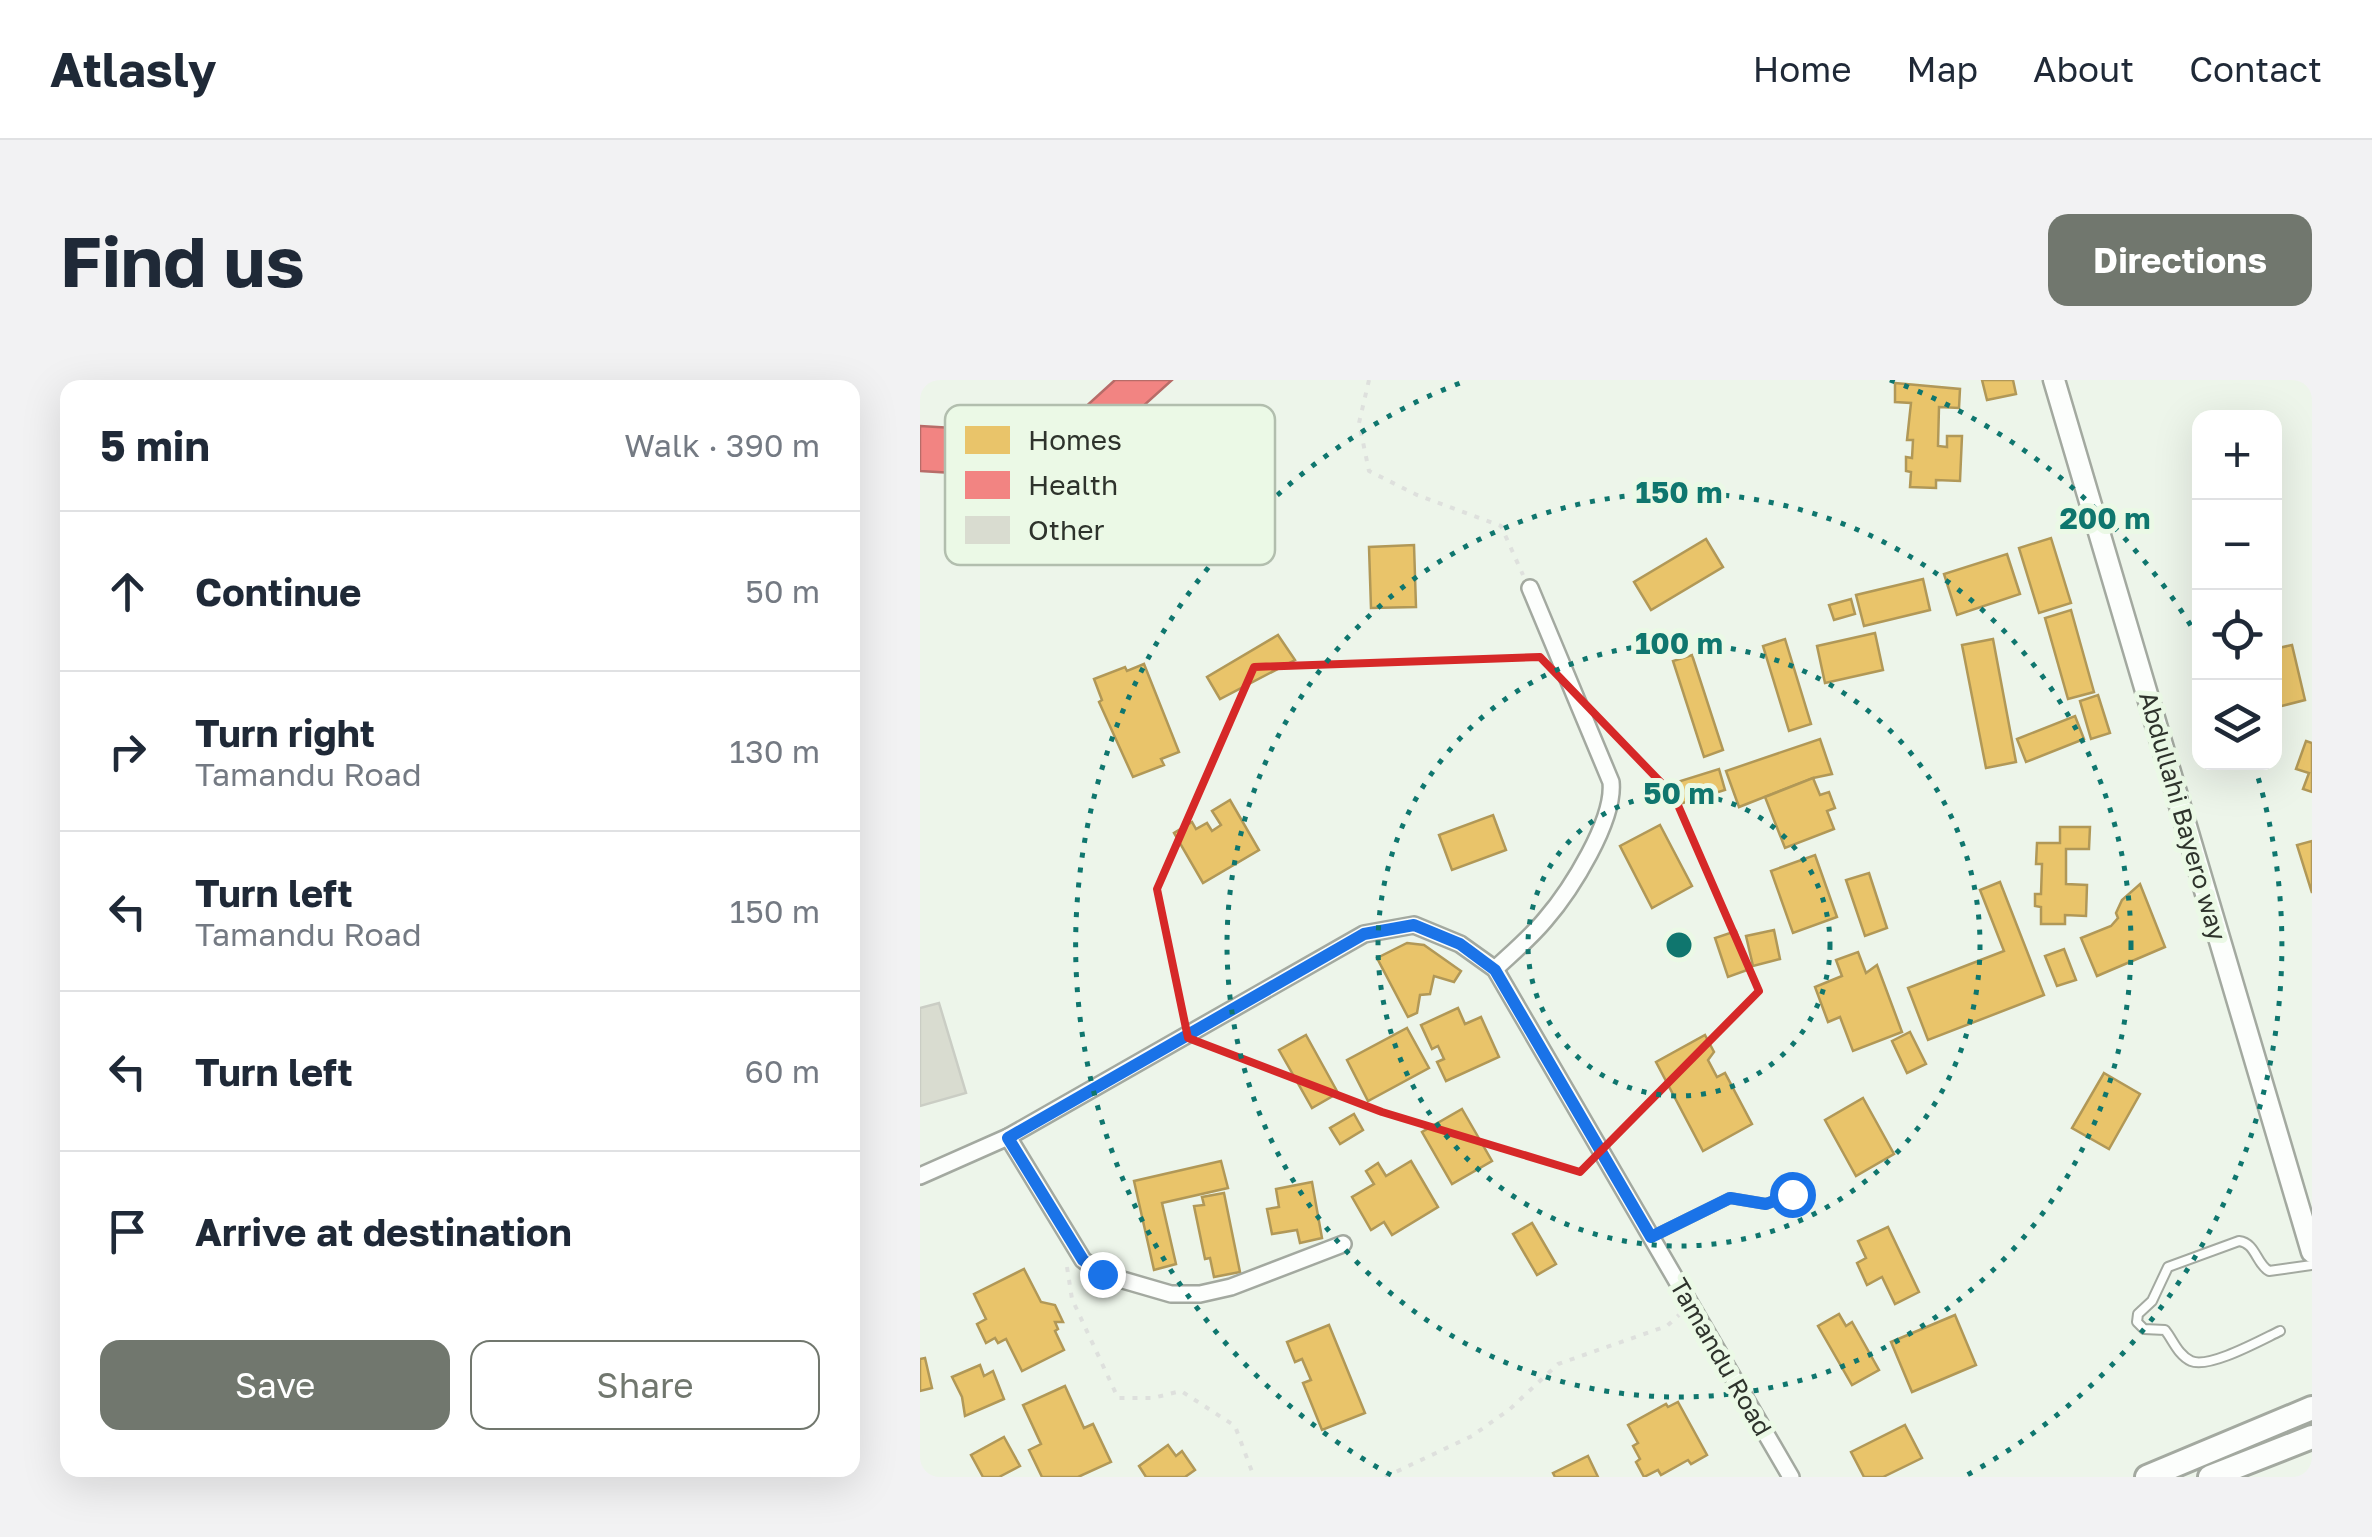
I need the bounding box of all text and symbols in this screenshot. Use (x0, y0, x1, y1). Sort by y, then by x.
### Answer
text: Atlasly (50, 40, 217, 98)
text: Home (1753, 48, 1852, 90)
text: Map (1907, 48, 1978, 90)
text: About (2033, 48, 2134, 90)
text: Contact (2189, 48, 2322, 90)
button: Directions (2048, 214, 2312, 306)
text: Find us (60, 218, 305, 302)
legend (945, 405, 1275, 565)
map controls (2192, 410, 2282, 770)
button: + (2192, 410, 2282, 500)
text: 5 min (100, 420, 210, 470)
text: Homes (1028, 423, 1122, 456)
text: Walk · 390 m (624, 426, 820, 464)
text: Health (1028, 468, 1118, 501)
text: 150 m (1636, 474, 1723, 510)
text: 200 m (2059, 500, 2151, 536)
button: − (2192, 500, 2282, 590)
text: Other (1028, 513, 1104, 546)
icon: ahead (100, 564, 155, 619)
text: Continue (195, 569, 361, 614)
text: 50 m (745, 572, 820, 610)
button: locate (2192, 590, 2282, 680)
text: 100 m (1635, 625, 1723, 661)
button: layers (2192, 680, 2282, 770)
street label: Abdullahi Bayero way (2133, 688, 2234, 944)
text: Turn right (195, 710, 375, 755)
icon: right (100, 724, 155, 779)
text: 130 m (730, 732, 820, 770)
text: Tamandu Road (195, 755, 422, 793)
text: 50 m (1643, 775, 1715, 811)
text: Turn left (195, 870, 353, 915)
icon: left (100, 884, 155, 939)
text: 150 m (730, 892, 820, 930)
text: Tamandu Road (195, 915, 422, 953)
centre of rings (1661, 927, 1697, 963)
icon: left (100, 1044, 155, 1099)
text: Turn left (195, 1049, 353, 1094)
text: 60 m (744, 1052, 820, 1090)
route start (1770, 1172, 1816, 1218)
icon: arrive (100, 1204, 155, 1259)
text: Arrive at destination (195, 1209, 572, 1254)
route end (1080, 1252, 1126, 1298)
street label: Tamandu Road (1664, 1272, 1779, 1441)
button: Save (100, 1340, 450, 1430)
button: Share (470, 1340, 820, 1430)

